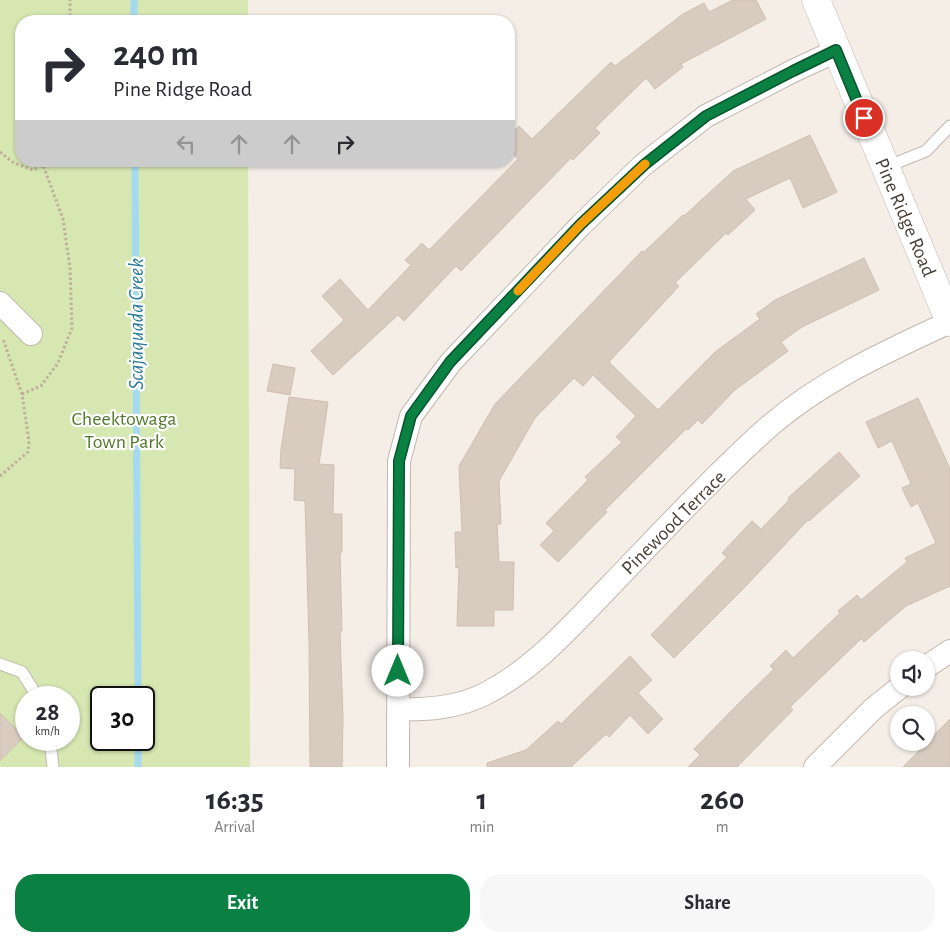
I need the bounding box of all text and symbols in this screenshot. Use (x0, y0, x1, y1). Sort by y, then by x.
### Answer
icon: right (30, 35, 95, 100)
text: 240 m (113, 37, 199, 72)
text: Pine Ridge Road (113, 78, 252, 100)
pin (843, 97, 885, 139)
icon: arrive (850, 104, 878, 132)
icon: left (172, 130, 200, 158)
icon: ahead (225, 130, 253, 158)
icon: ahead (278, 130, 306, 158)
icon: right (331, 130, 359, 158)
street label: Pine Ridge Road (871, 155, 939, 279)
water label: Scajaquada Creek (126, 258, 147, 390)
park label: Cheektowaga Town Park (71, 409, 177, 452)
street label: Pinewood Terrace (618, 467, 730, 579)
position arrow (371, 644, 423, 696)
map controls (890, 651, 935, 751)
button: sound (890, 651, 935, 696)
speed limit sign: 30 (90, 686, 155, 751)
text: 28 (35, 700, 60, 725)
button: search (890, 706, 935, 751)
text: km/h (35, 725, 60, 737)
text: 16:35 (206, 785, 264, 815)
text: 1 (477, 785, 487, 815)
text: 260 (700, 785, 744, 815)
text: Arrival (214, 819, 255, 835)
text: min (469, 819, 494, 835)
text: m (716, 819, 729, 835)
button: Exit (15, 874, 470, 932)
button: Share (480, 874, 935, 932)

